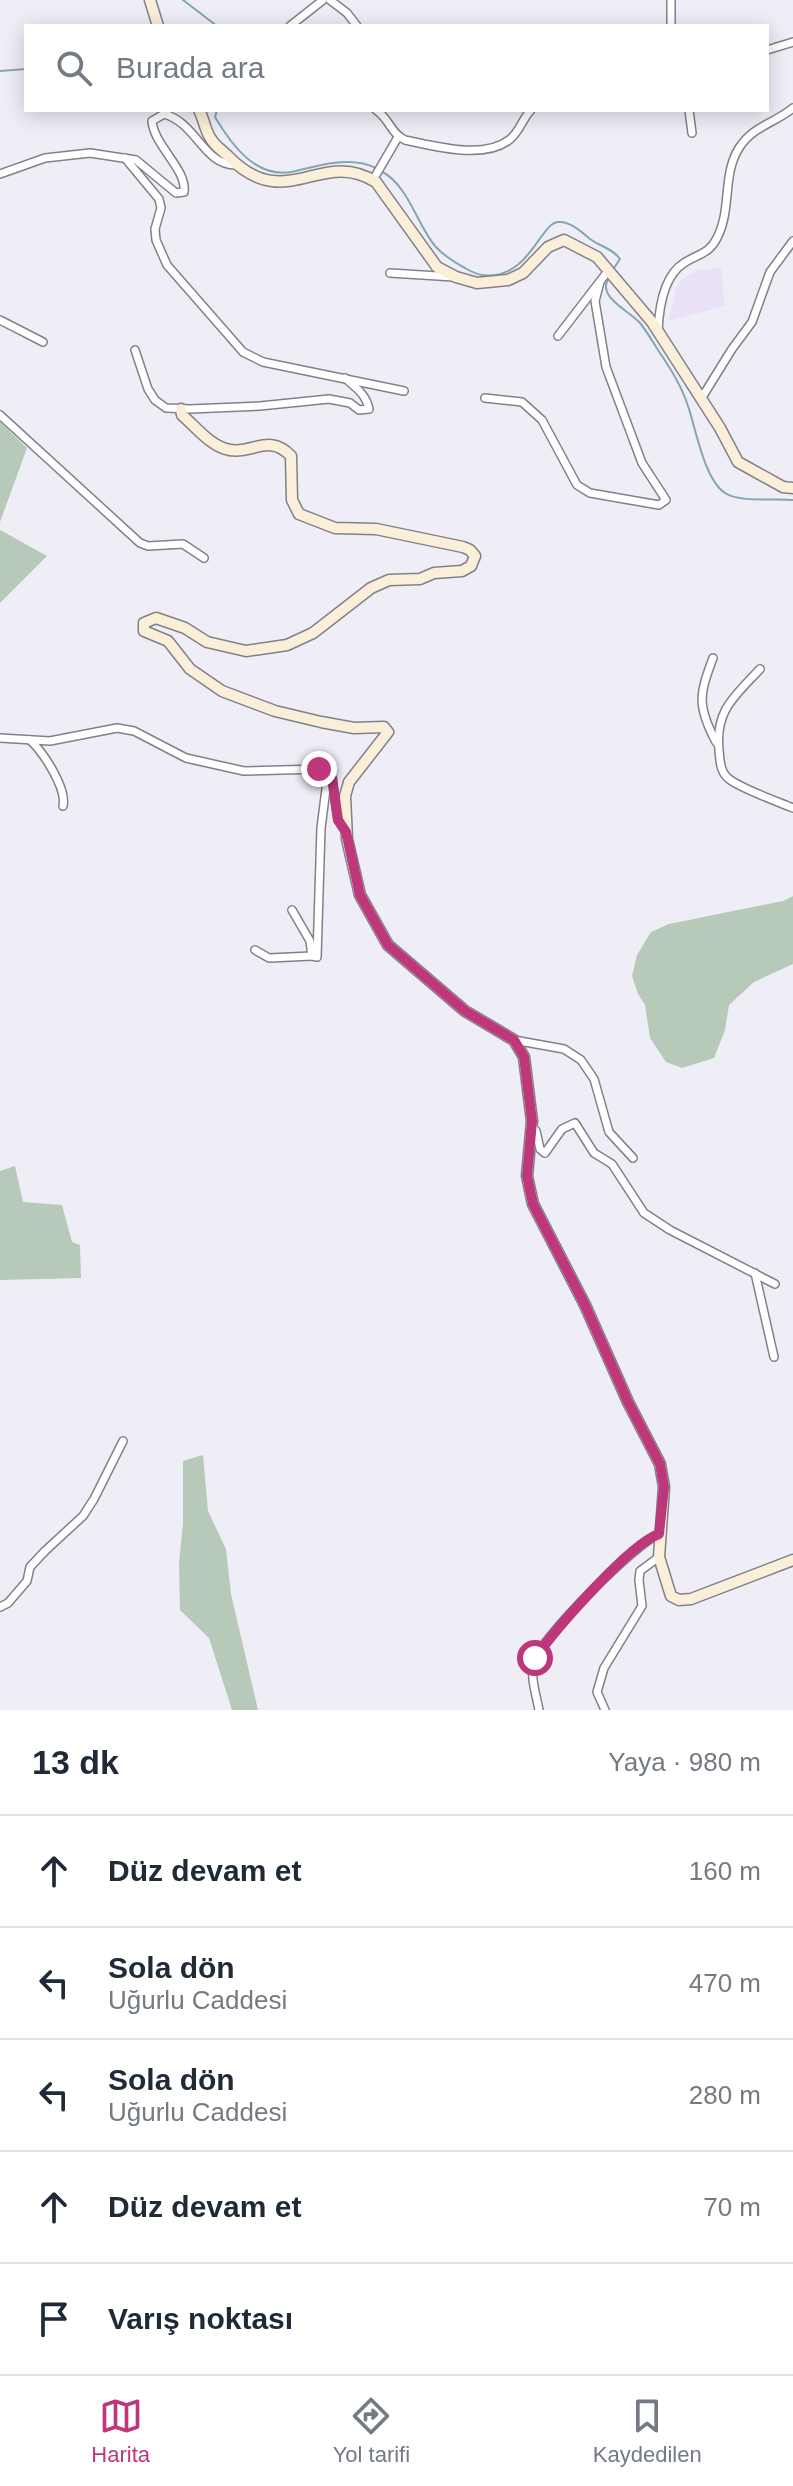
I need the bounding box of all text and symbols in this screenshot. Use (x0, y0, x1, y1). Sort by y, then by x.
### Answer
search box (24, 24, 769, 112)
icon: search (52, 46, 96, 90)
text: Burada ara (116, 51, 264, 84)
route end (301, 751, 337, 787)
route start (517, 1640, 553, 1676)
text: 13 dk (32, 1743, 119, 1781)
text: Yaya · 980 m (608, 1747, 761, 1777)
icon: ahead (32, 1849, 76, 1893)
text: Düz devam et (108, 1854, 301, 1887)
text: 160 m (689, 1856, 761, 1886)
text: Sola dön (108, 1951, 235, 1984)
icon: left (32, 1961, 76, 2005)
text: 470 m (689, 1968, 761, 1998)
text: Uğurlu Caddesi (108, 1985, 287, 2015)
text: Sola dön (108, 2063, 235, 2096)
icon: left (32, 2073, 76, 2117)
text: 280 m (689, 2080, 761, 2110)
text: Uğurlu Caddesi (108, 2097, 287, 2127)
icon: ahead (32, 2185, 76, 2229)
text: Düz devam et (108, 2190, 301, 2223)
text: 70 m (703, 2192, 761, 2222)
icon: arrive (32, 2297, 76, 2341)
text: Varış noktası (108, 2302, 293, 2335)
tab: Harita (91, 2394, 150, 2468)
tab: Yol tarifi (333, 2394, 410, 2468)
tab: Kaydedilen (593, 2394, 702, 2468)

